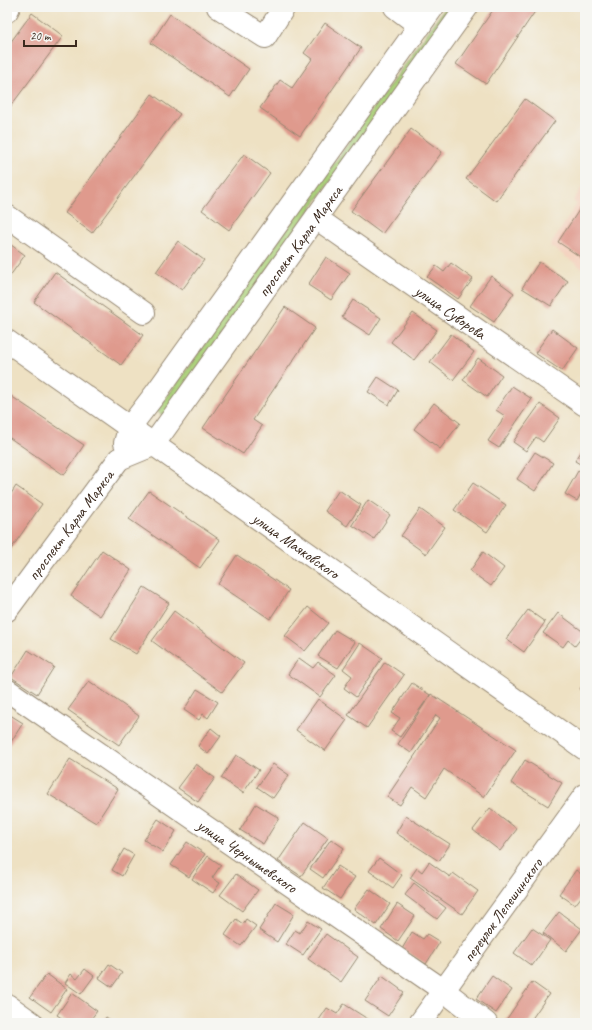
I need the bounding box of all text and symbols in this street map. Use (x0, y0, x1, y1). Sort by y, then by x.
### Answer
scale bar (24, 22, 76, 48)
text: 20 m (30, 28, 52, 44)
street label: проспект Карла Маркса (254, 181, 348, 301)
street label: улица Суворова (410, 280, 490, 345)
street label: проспект Карла Маркса (24, 465, 119, 585)
street label: улица Маяковского (247, 508, 345, 585)
street label: улица Чернышевского (193, 815, 302, 898)
street label: переулок Лепешинского (459, 853, 548, 966)

